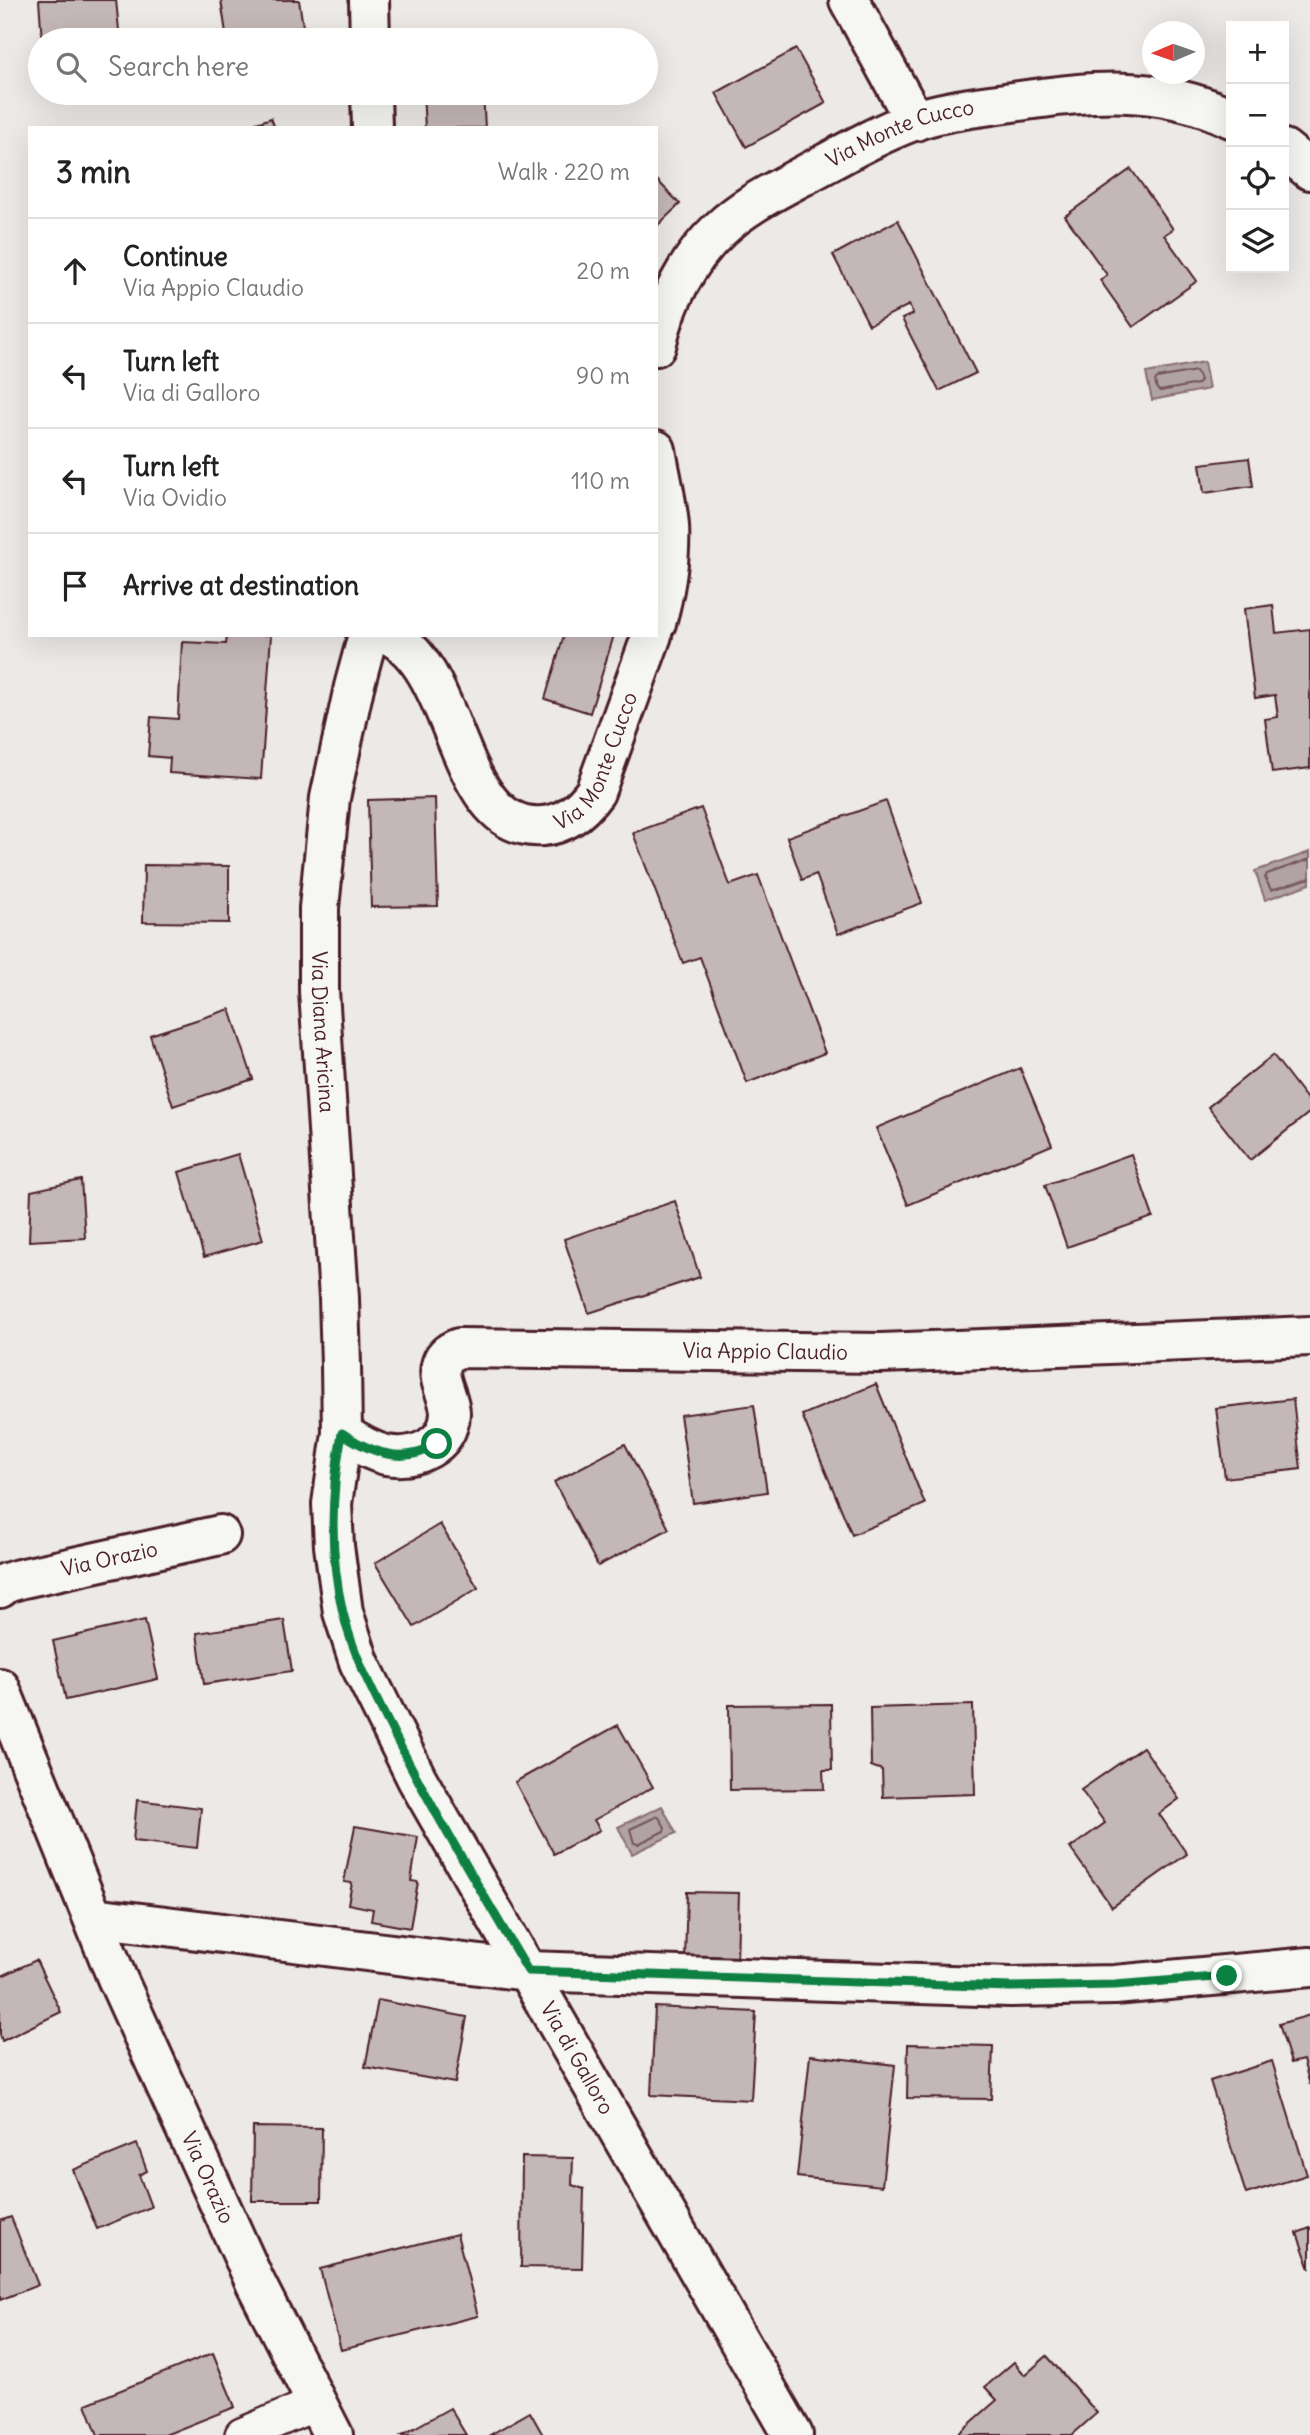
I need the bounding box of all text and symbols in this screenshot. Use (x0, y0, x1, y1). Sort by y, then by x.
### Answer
north arrow (1142, 21, 1205, 84)
map controls (1226, 21, 1289, 273)
button: + (1226, 21, 1289, 84)
search box (28, 28, 658, 105)
icon: search (52, 48, 90, 86)
text: Search here (108, 50, 249, 83)
button: − (1226, 84, 1289, 147)
street label: Via Monte Cucco (821, 94, 976, 174)
button: locate (1226, 147, 1289, 210)
text: 3 min (56, 153, 131, 191)
text: Walk · 220 m (498, 157, 630, 186)
button: layers (1226, 210, 1289, 273)
text: Continue (123, 240, 228, 273)
icon: ahead (56, 252, 94, 290)
text: 20 m (577, 256, 630, 285)
text: Via Appio Claudio (123, 273, 304, 302)
text: Turn left (123, 345, 219, 378)
icon: left (56, 357, 94, 395)
text: 90 m (576, 361, 630, 390)
text: Via di Galloro (123, 378, 260, 407)
text: Turn left (123, 450, 219, 483)
icon: left (56, 462, 94, 500)
text: 110 m (571, 466, 630, 495)
text: Via Ovidio (123, 483, 227, 512)
icon: arrive (56, 567, 94, 605)
text: Arrive at destination (123, 569, 359, 602)
street label: Via Monte Cucco (550, 688, 643, 836)
street label: Via Diana Aricina (306, 951, 341, 1114)
street label: Via Appio Claudio (682, 1337, 848, 1366)
route start (421, 1428, 452, 1459)
street label: Via Orazio (59, 1535, 160, 1582)
route end (1211, 1960, 1242, 1991)
street label: Via di Galloro (535, 1997, 620, 2119)
street label: Via Orazio (176, 2127, 241, 2228)

